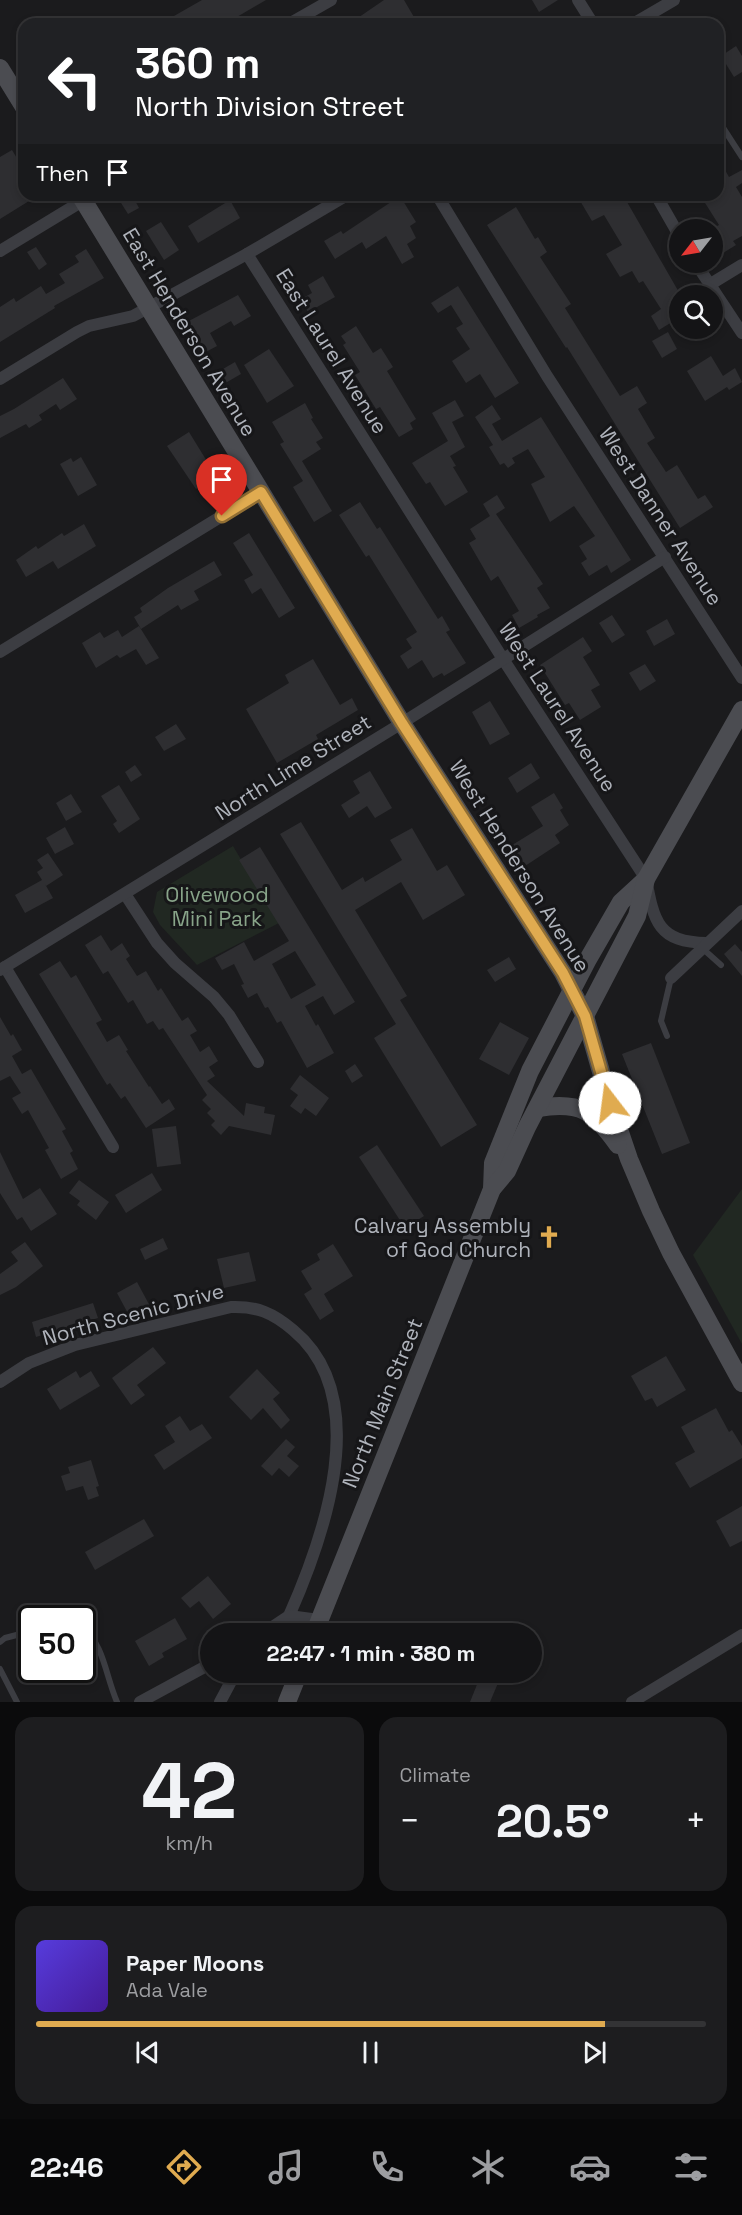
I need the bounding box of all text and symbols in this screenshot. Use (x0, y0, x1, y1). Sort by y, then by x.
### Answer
text: 360 m (135, 37, 260, 90)
icon: left (36, 42, 114, 120)
text: North Division Street (135, 89, 405, 124)
icon: arrive (101, 156, 134, 189)
text: Then (36, 159, 89, 187)
north arrow (669, 219, 723, 273)
map controls (669, 219, 723, 339)
street label: East Henderson Avenue (117, 223, 263, 441)
street label: East Laurel Avenue (270, 263, 394, 439)
button: search (669, 285, 723, 339)
street label: West Danner Avenue (593, 422, 729, 610)
pin (196, 454, 247, 516)
icon: arrive (205, 463, 238, 496)
street label: West Laurel Avenue (493, 617, 623, 797)
street label: North Lime Street (210, 708, 376, 826)
street label: West Henderson Avenue (444, 755, 596, 977)
park label: Olivewood Mini Park (165, 881, 269, 932)
position arrow (578, 1071, 642, 1135)
place label: Calvary Assembly of God Church (354, 1212, 531, 1263)
church icon: Calvary Assembly of God Church (536, 1224, 562, 1250)
street label: North Scenic Drive (39, 1277, 227, 1351)
street label: North Main Street (336, 1314, 428, 1492)
speed limit sign: 50 (18, 1605, 96, 1683)
text: 22:47 · 1 min · 380 m (267, 1639, 475, 1667)
text: 42 (141, 1741, 237, 1841)
text: Climate (400, 1762, 471, 1788)
text: 20.5° (496, 1793, 610, 1850)
text: − (400, 1800, 420, 1842)
text: + (686, 1800, 706, 1842)
text: km/h (165, 1830, 213, 1856)
text: Paper Moons (126, 1949, 264, 1977)
text: Ada Vale (126, 1977, 208, 2003)
icon: previous (131, 2036, 164, 2069)
icon: pause (354, 2036, 387, 2069)
icon: next (578, 2036, 611, 2069)
icon: directions (163, 2146, 205, 2188)
icon: music (265, 2146, 307, 2188)
icon: phone (366, 2146, 408, 2188)
icon: climate (467, 2146, 509, 2188)
icon: car (569, 2146, 611, 2188)
icon: filters (670, 2146, 712, 2188)
text: 22:46 (30, 2150, 104, 2185)

